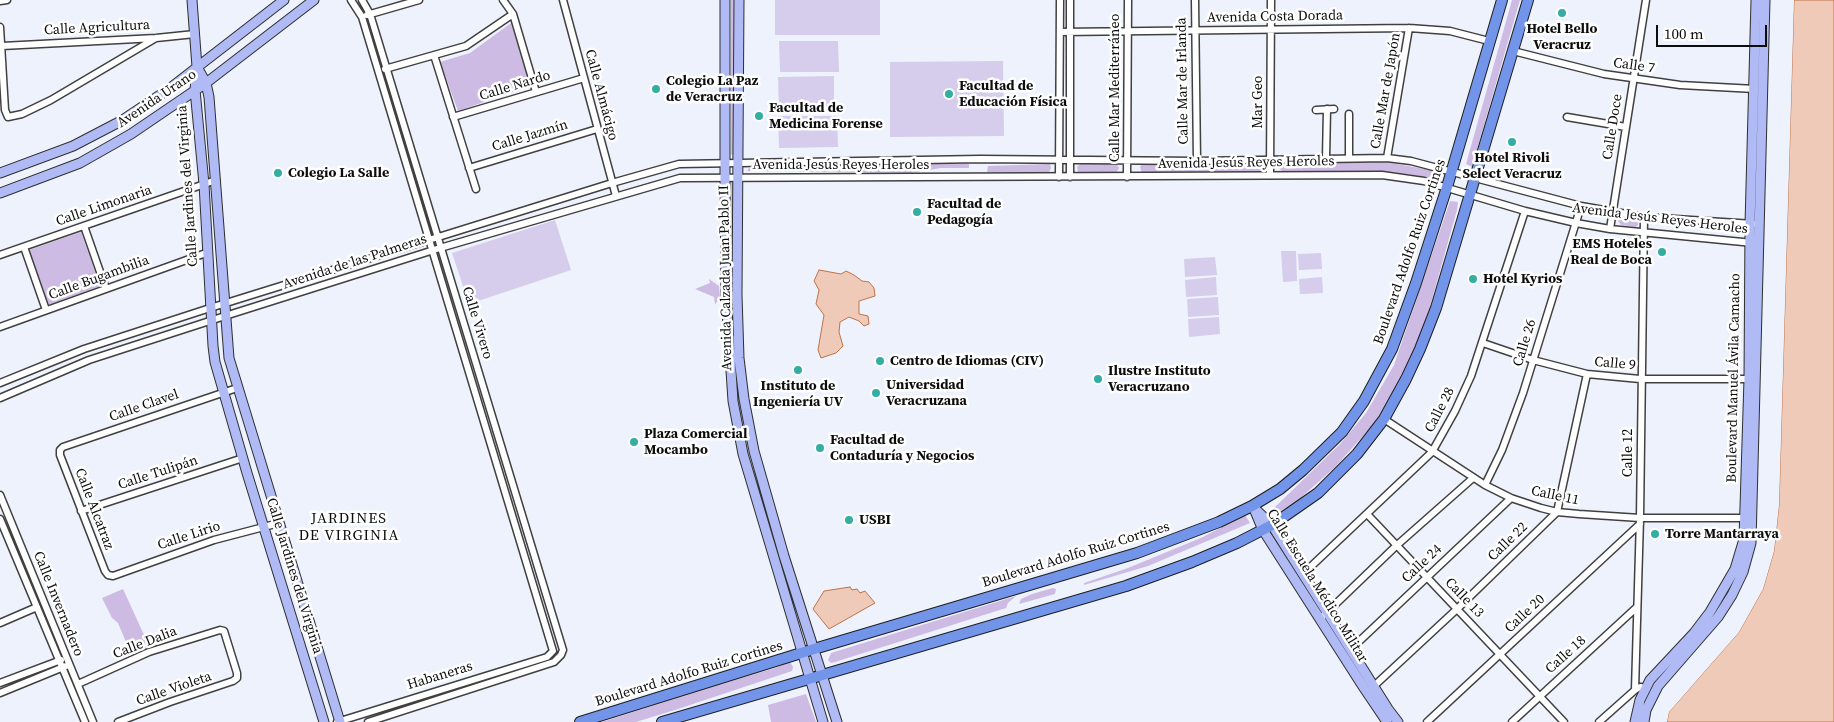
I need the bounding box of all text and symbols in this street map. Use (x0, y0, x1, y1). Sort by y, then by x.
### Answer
street label: Avenida Costa Dorada (1207, 7, 1343, 27)
marker: Hotel Bello Veracruz (1556, 7, 1568, 19)
street label: Calle Mar Mediterráneo (1107, 14, 1123, 162)
scale bar (1659, 15, 1770, 47)
street label: Calle Agricultura (44, 17, 150, 39)
street label: Calle Mar de Irlanda (1173, 17, 1193, 145)
place label: Hotel Bello Veracruz (1527, 21, 1597, 54)
text: 100 m (1664, 23, 1704, 44)
street label: Calle Mar de Japón (1368, 32, 1404, 150)
street label: Calle Almácigo (581, 48, 621, 142)
street label: Calle 7 (1612, 55, 1656, 77)
street label: Avenida Urano (114, 66, 200, 132)
street label: Calle Nardo (478, 67, 552, 105)
place label: Colegio La Paz de Veracruz (666, 73, 758, 105)
street label: Mar Geo (1250, 76, 1266, 128)
place label: Facultad de Educación Física (959, 78, 1067, 110)
marker: Colegio La Paz de Veracruz (650, 83, 662, 95)
marker: Facultad de Educación Física (943, 88, 955, 100)
street label: Calle Doce (1600, 93, 1626, 161)
place label: Facultad de Medicina Forense (769, 100, 883, 132)
street label: Calle Jardines del Virginia (174, 105, 202, 267)
marker: Facultad de Medicina Forense (753, 110, 765, 122)
street label: Calle Jazmín (490, 117, 570, 155)
marker: Hotel Rivoli Select Veracruz (1506, 136, 1518, 148)
place label: Hotel Rivoli Select Veracruz (1462, 150, 1562, 182)
street label: Avenida Jesús Reyes Heroles (1157, 153, 1335, 173)
street label: Avenida Jesús Reyes Heroles (753, 157, 929, 173)
street label: Boulevard Adolfo Ruiz Cortines (1370, 157, 1450, 347)
place label: Colegio La Salle (288, 165, 389, 181)
marker: Colegio La Salle (272, 167, 284, 179)
street label: Calle Limonaria (54, 182, 154, 230)
street label: Avenida Calzada Juan Pablo II (716, 185, 736, 371)
place label: Facultad de Pedagogía (927, 196, 1001, 228)
street label: Avenida Jesús Reyes Heroles (1571, 200, 1749, 238)
marker: Facultad de Pedagogía (911, 206, 923, 218)
street label: Avenida de las Palmeras (281, 231, 429, 293)
place label: EMS Hoteles Real de Boca (1570, 236, 1652, 268)
marker: EMS Hoteles Real de Boca (1656, 246, 1668, 258)
street label: Calle Bugambilia (46, 252, 152, 304)
place label: Hotel Kyrios (1483, 271, 1562, 287)
marker: Hotel Kyrios (1467, 273, 1479, 285)
street label: Boulevard Manuel Ávila Camacho (1724, 273, 1744, 483)
street label: Calle Vivero (458, 285, 496, 361)
street label: Calle 26 (1510, 317, 1540, 369)
place label: Centro de Idiomas (CIV) (890, 353, 1044, 369)
street label: Calle 9 (1593, 354, 1637, 374)
marker: Centro de Idiomas (CIV) (874, 355, 886, 367)
place label: Ilustre Instituto Veracruzano (1108, 363, 1211, 396)
marker: Instituto de Ingeniería UV (792, 364, 804, 376)
marker: Ilustre Instituto Veracruzano (1092, 373, 1104, 385)
place label: Universidad Veracruzana (886, 377, 967, 410)
place label: Instituto de Ingeniería UV (753, 378, 843, 411)
street label: Calle 28 (1421, 384, 1459, 436)
street label: Calle Clavel (107, 386, 181, 426)
marker: Universidad Veracruzana (870, 387, 882, 399)
place label: Plaza Comercial Mocambo (644, 426, 748, 458)
street label: Calle 12 (1620, 429, 1636, 477)
place label: Facultad de Contaduría y Negocios (830, 432, 974, 464)
marker: Plaza Comercial Mocambo (628, 436, 640, 448)
marker: Facultad de Contaduría y Negocios (814, 442, 826, 454)
street label: Calle Tulipán (116, 452, 200, 494)
street label: Calle Alcatraz (71, 466, 117, 552)
street label: Calle 11 (1529, 483, 1581, 509)
street label: Calle Jardines del Virginia (262, 496, 326, 656)
street label: Calle Escuela Médico Militar (1263, 506, 1371, 666)
district label: JARDINES DE VIRGINIA (297, 510, 401, 545)
place label: USBI (859, 512, 891, 528)
marker: USBI (843, 514, 855, 526)
street label: Calle Lirio (155, 518, 223, 554)
street label: Boulevard Adolfo Ruiz Cortines (980, 518, 1172, 592)
street label: Calle 22 (1485, 519, 1531, 565)
place label: Torre Mantarraya (1665, 526, 1779, 542)
marker: Torre Mantarraya (1649, 528, 1661, 540)
street label: Calle 24 (1398, 541, 1446, 587)
street label: Calle Invernadero (29, 549, 87, 659)
street label: Calle 13 (1441, 575, 1487, 621)
street label: Calle 20 (1501, 591, 1549, 637)
street label: Calle Dalia (111, 623, 179, 663)
street label: Calle 18 (1542, 632, 1590, 678)
street label: Boulevard Adolfo Ruiz Cortines (593, 637, 785, 711)
street label: Habaneras (405, 658, 475, 694)
street label: Calle Violeta (134, 668, 214, 710)

